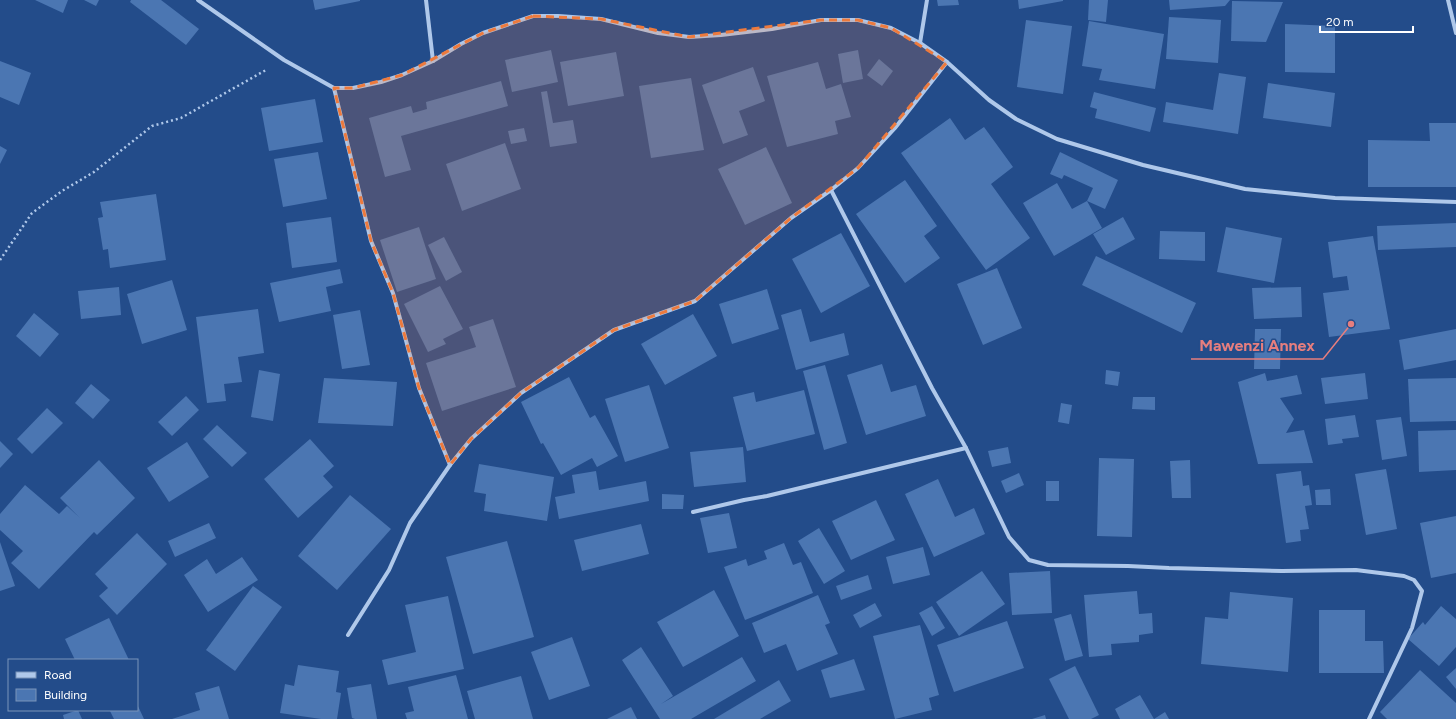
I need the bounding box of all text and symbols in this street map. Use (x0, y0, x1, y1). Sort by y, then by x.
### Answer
scale bar (1320, 8, 1413, 34)
text: 20 m (1326, 15, 1354, 29)
callout: Mawenzi Annex (1191, 331, 1323, 359)
text: Mawenzi Annex (1199, 336, 1315, 355)
legend (8, 659, 138, 711)
text: Road (44, 668, 72, 682)
text: Building (44, 688, 87, 702)

